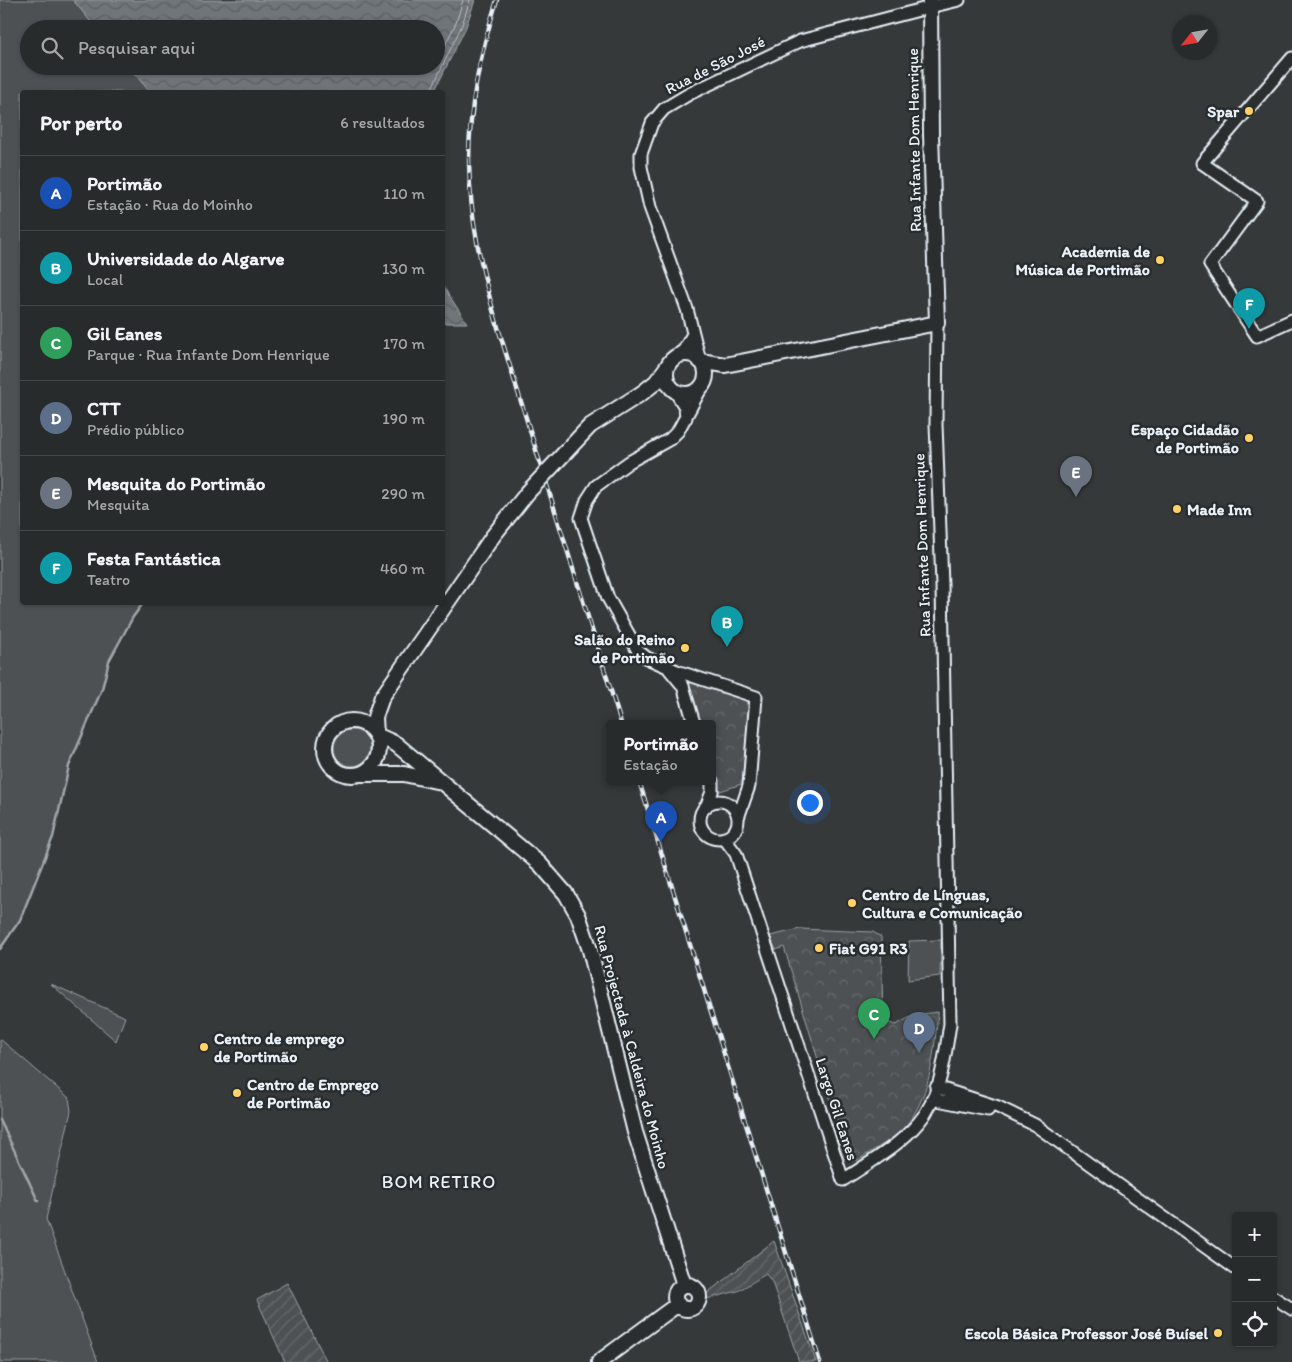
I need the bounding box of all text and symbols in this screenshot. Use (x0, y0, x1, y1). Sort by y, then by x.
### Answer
north arrow (1172, 15, 1217, 60)
search box (20, 20, 445, 75)
street label: Rua de São José (662, 32, 768, 98)
icon: search (38, 34, 66, 62)
text: Pesquisar aqui (78, 36, 195, 59)
street label: Rua Infante Dom Henrique (903, 48, 925, 232)
place label: Spar (1207, 102, 1240, 122)
marker: Spar (1243, 105, 1255, 117)
text: Por perto (40, 110, 122, 135)
text: 6 resultados (340, 113, 425, 132)
text: Portimão (87, 172, 162, 195)
text: A (51, 184, 61, 203)
text: 110 m (383, 184, 425, 203)
text: Estação · Rua do Moinho (87, 195, 253, 214)
place label: Academia de Música de Portimão (1015, 242, 1150, 279)
text: Universidade do Algarve (87, 247, 285, 270)
marker: Academia de Música de Portimão (1154, 254, 1166, 266)
text: B (51, 259, 61, 278)
text: 130 m (382, 259, 425, 278)
text: Local (87, 270, 123, 289)
pin: F (1233, 288, 1265, 329)
text: Gil Eanes (87, 322, 162, 345)
text: C (51, 334, 61, 353)
text: 170 m (383, 334, 425, 353)
text: Parque · Rua Infante Dom Henrique (87, 345, 330, 364)
text: CTT (87, 397, 121, 420)
text: D (51, 409, 61, 428)
text: 190 m (382, 409, 425, 428)
text: Prédio público (87, 420, 184, 439)
place label: Espaço Cidadão de Portimão (1131, 420, 1239, 457)
marker: Espaço Cidadão de Portimão (1243, 432, 1255, 444)
street label: Rua Infante Dom Henrique (909, 453, 935, 637)
pin: E (1060, 456, 1092, 497)
text: Mesquita do Portimão (87, 472, 265, 495)
text: E (52, 484, 60, 503)
text: 290 m (381, 484, 425, 503)
text: Mesquita (87, 495, 150, 514)
place label: Made Inn (1187, 500, 1252, 519)
marker: Made Inn (1171, 503, 1183, 515)
text: Festa Fantástica (87, 547, 221, 570)
text: F (52, 559, 60, 578)
text: 460 m (380, 559, 425, 578)
text: Teatro (87, 570, 130, 589)
pin: B (711, 606, 743, 647)
place label: Salão do Reino de Portimão (574, 630, 675, 667)
marker: Salão do Reino de Portimão (679, 642, 691, 654)
popup (606, 720, 716, 785)
text: Portimão (623, 732, 699, 755)
text: Estação (623, 755, 678, 774)
your location (797, 790, 823, 816)
pin: A (645, 801, 677, 842)
place label: Centro de Línguas, Cultura e Comunicação (862, 885, 1022, 923)
marker: Centro de Línguas, Cultura e Comunicação (846, 897, 858, 909)
street label: Rua Projectada à Caldeira do Moinho (590, 923, 674, 1171)
place label: Fiat G91 R3 (829, 939, 908, 958)
marker: Fiat G91 R3 (813, 942, 825, 954)
pin: C (858, 998, 890, 1039)
pin: D (903, 1012, 935, 1053)
place label: Centro de emprego de Portimão (214, 1029, 344, 1066)
marker: Centro de emprego de Portimão (198, 1041, 210, 1053)
street label: Largo Gil Eanes (811, 1055, 863, 1163)
place label: Centro de Emprego de Portimão (247, 1075, 379, 1112)
marker: Centro de Emprego de Portimão (231, 1087, 243, 1099)
district label: BOM RETIRO (382, 1171, 496, 1193)
map controls (1232, 1212, 1277, 1347)
button: + (1232, 1212, 1277, 1257)
button: − (1232, 1257, 1277, 1302)
button: locate (1232, 1302, 1277, 1347)
place label: Escola Básica Professor José Buísel (965, 1324, 1208, 1343)
marker: Escola Básica Professor José Buísel (1212, 1327, 1224, 1339)

